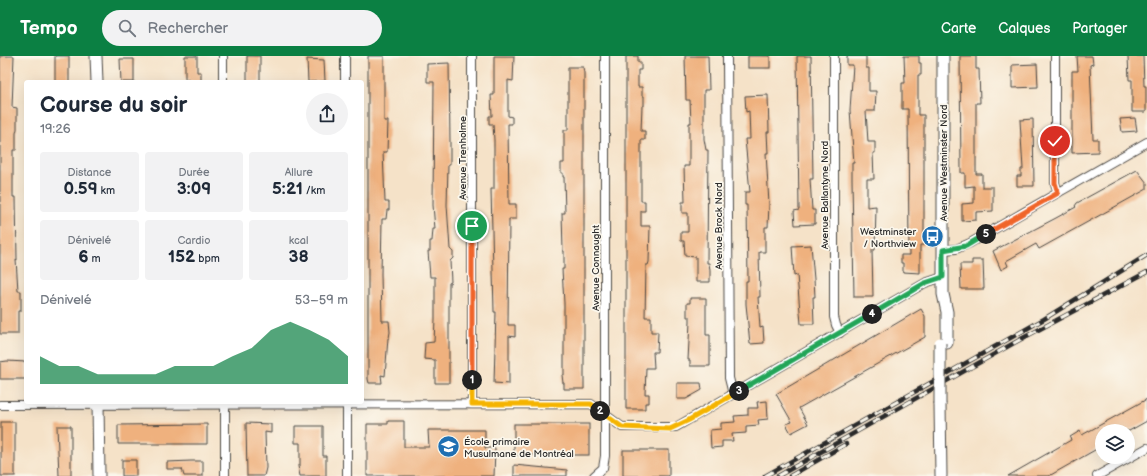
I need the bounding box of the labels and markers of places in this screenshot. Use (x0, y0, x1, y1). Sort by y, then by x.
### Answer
pin (1038, 124, 1072, 158)
pin (455, 209, 489, 243)
bus stop icon: Westminster / Northview (919, 224, 945, 250)
pin: 5 (976, 224, 996, 244)
place label: Westminster / Northview (860, 226, 916, 250)
pin: 4 (862, 304, 882, 324)
pin: 1 (462, 370, 482, 390)
pin: 3 (729, 381, 749, 401)
pin: 2 (590, 401, 610, 421)
school or university icon: École primaire Musulmane de Montréal (436, 434, 462, 460)
place label: École primaire Musulmane de Montréal (464, 436, 574, 460)

